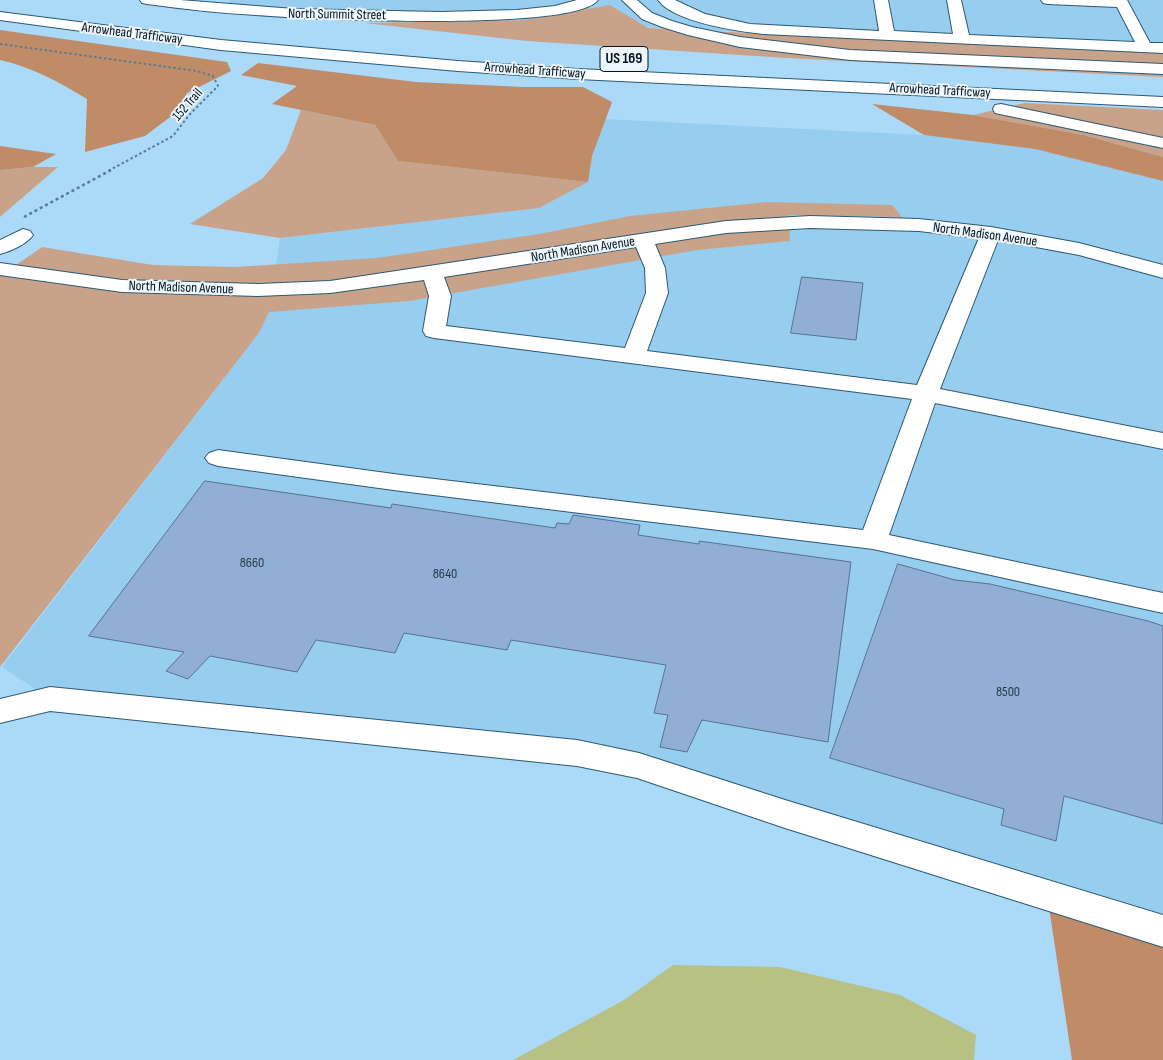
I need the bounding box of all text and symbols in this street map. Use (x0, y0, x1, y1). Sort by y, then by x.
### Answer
street label: North Summit Street (288, 6, 386, 24)
street label: Arrowhead Trafficway (81, 19, 183, 49)
road number: US 169 (600, 46, 648, 72)
street label: Arrowhead Trafficway (484, 59, 586, 83)
street label: Arrowhead Trafficway (889, 80, 991, 102)
street label: 152 Trail (169, 85, 207, 125)
street label: North Madison Avenue (932, 219, 1038, 251)
street label: North Madison Avenue (530, 233, 636, 267)
street label: North Madison Avenue (128, 278, 234, 298)
house number: 8660 (240, 555, 264, 571)
house number: 8640 (433, 566, 457, 582)
house number: 8500 (996, 684, 1020, 700)

